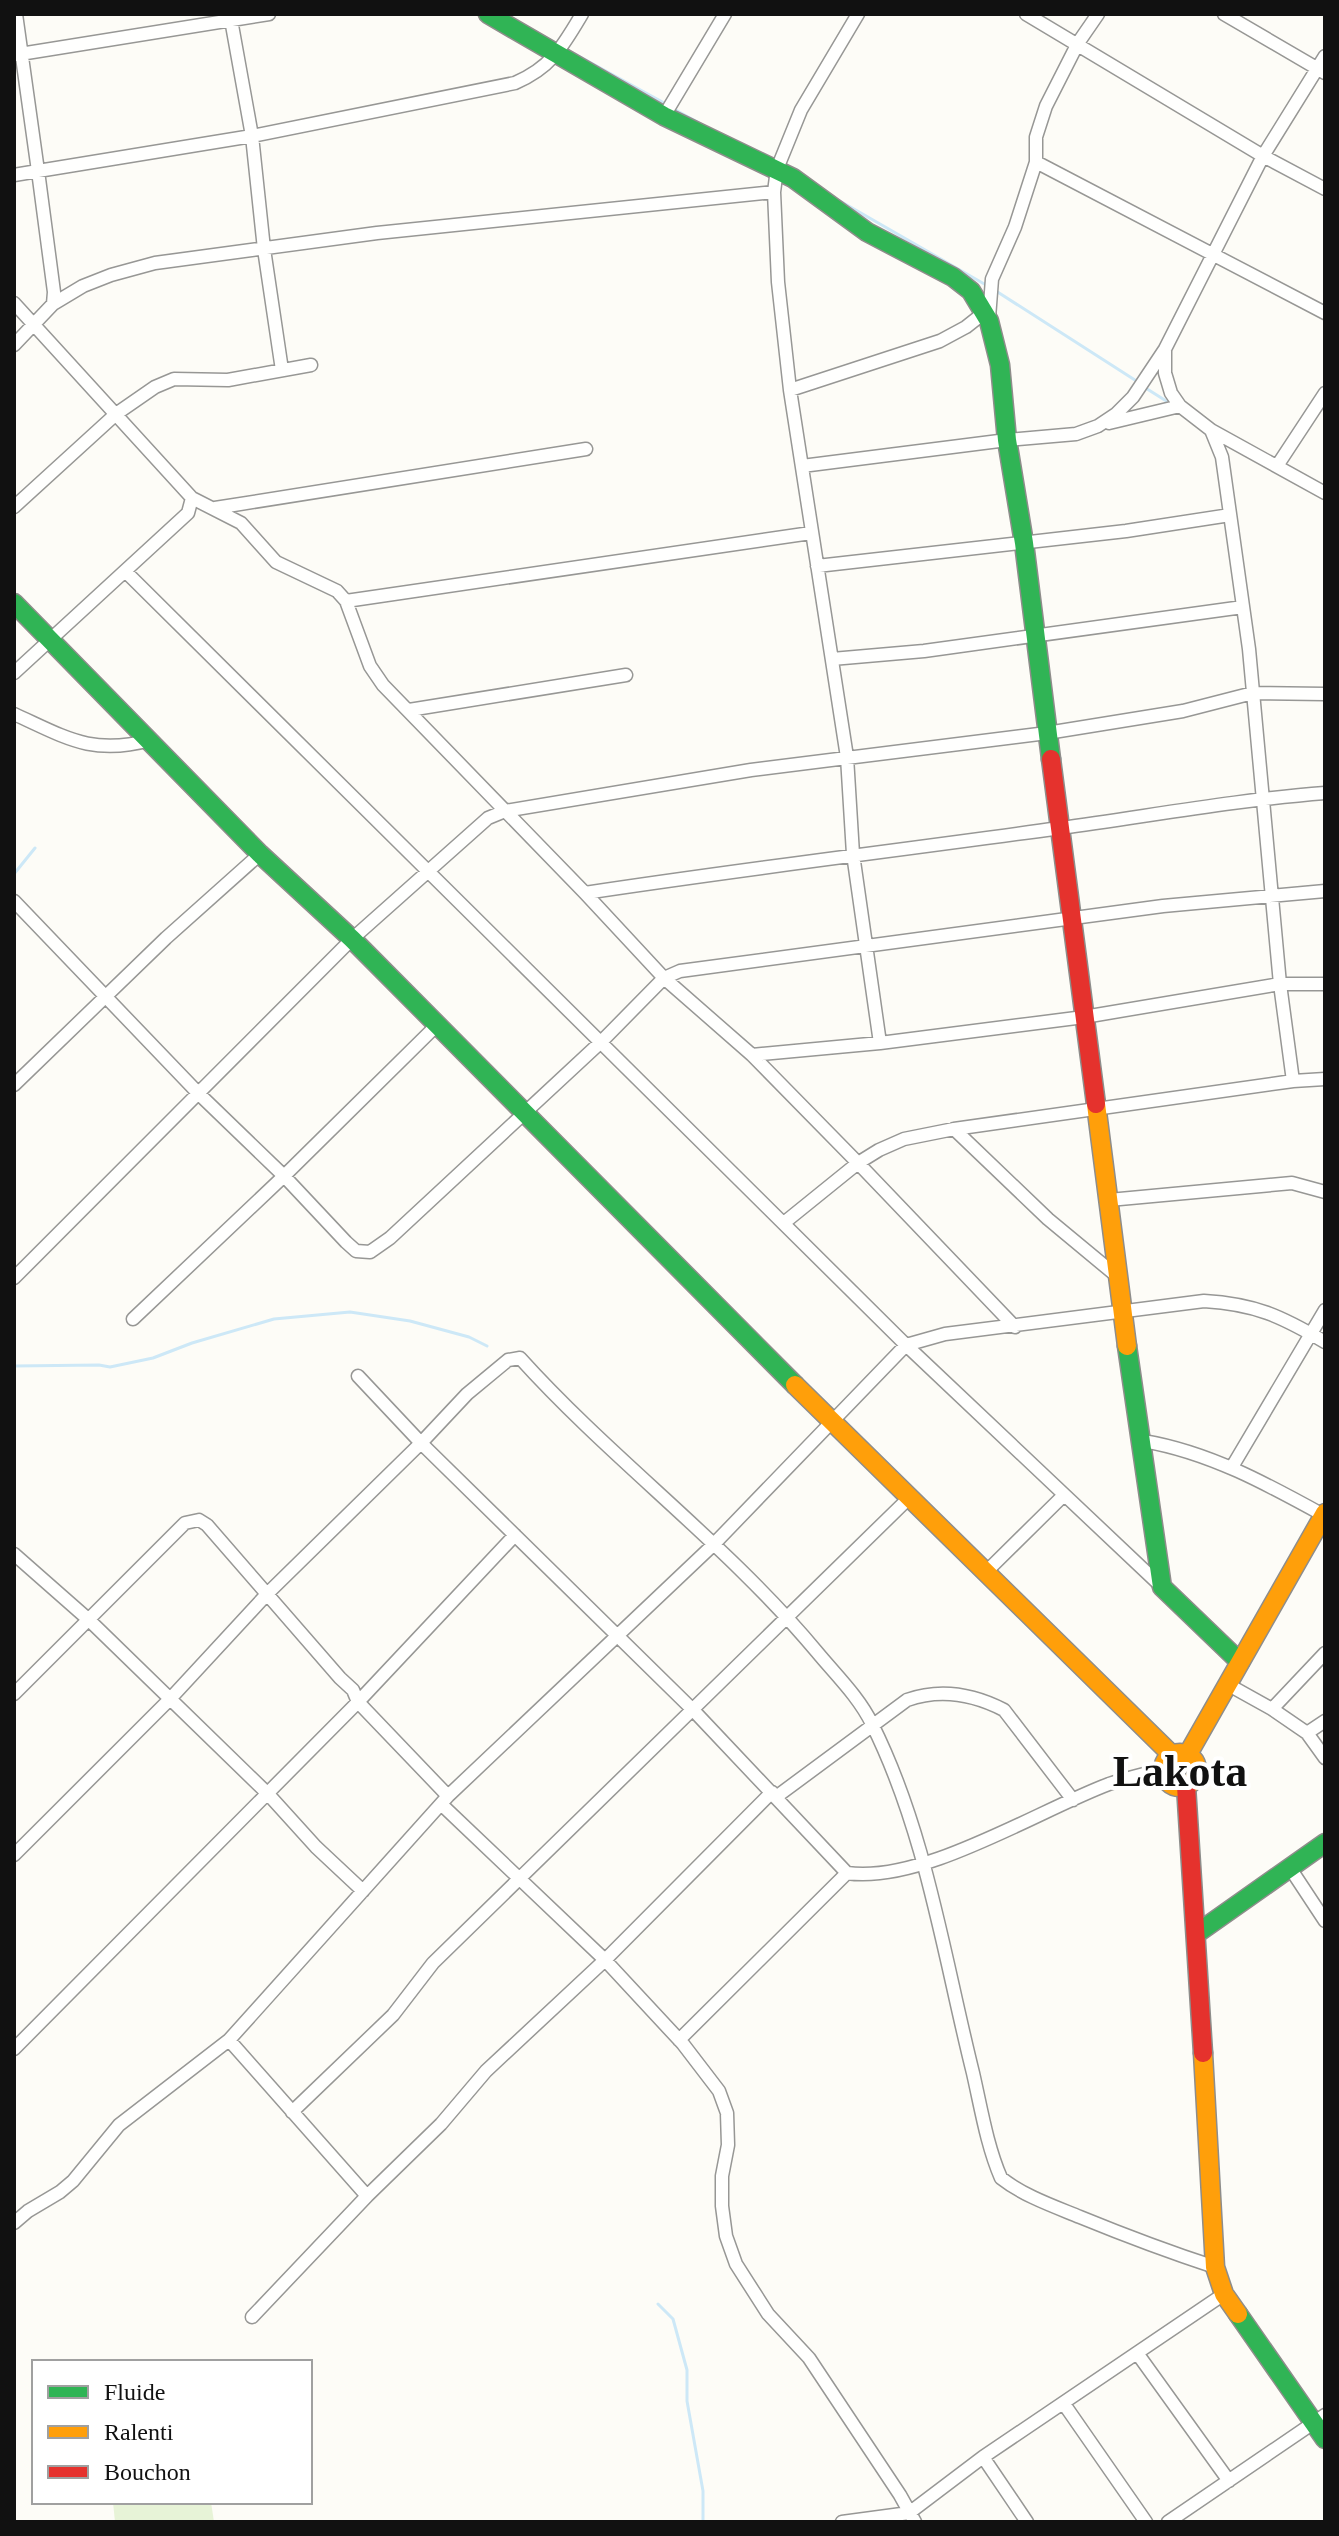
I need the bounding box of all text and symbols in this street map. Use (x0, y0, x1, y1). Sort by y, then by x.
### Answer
district label: Lakota (1113, 1747, 1247, 1796)
legend (32, 2360, 312, 2504)
text: Fluide (104, 2379, 165, 2405)
text: Ralenti (104, 2419, 174, 2445)
text: Bouchon (104, 2459, 191, 2485)

